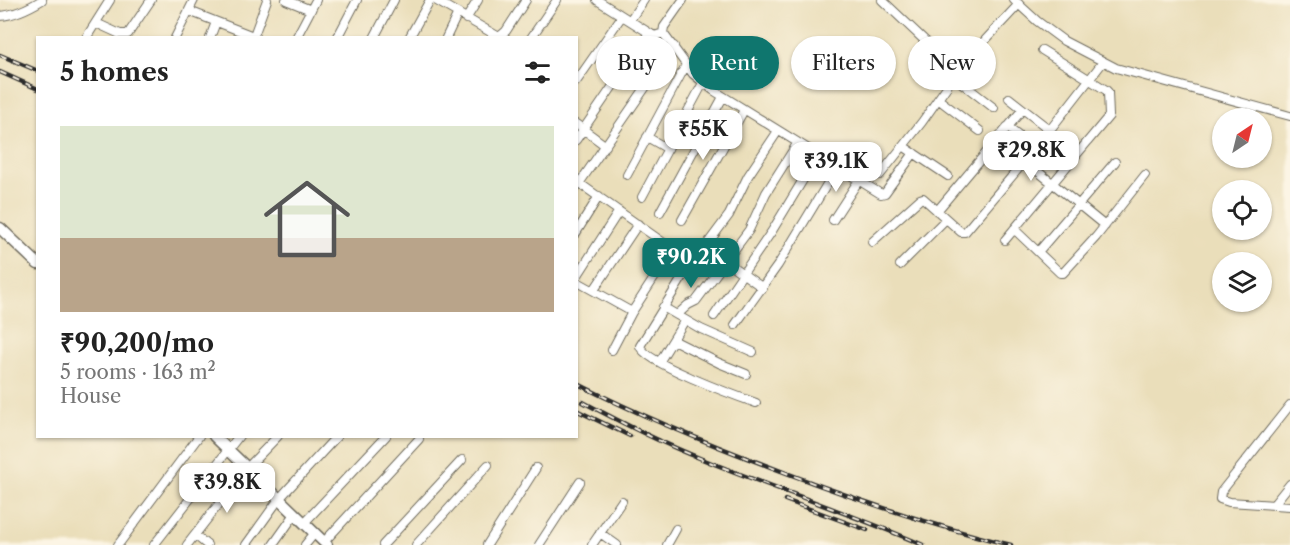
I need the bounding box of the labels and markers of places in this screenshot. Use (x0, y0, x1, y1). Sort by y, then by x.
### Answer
pin: ₹55K (667, 110, 739, 161)
pin: ₹29.8K (982, 131, 1080, 182)
pin: ₹39.1K (787, 142, 885, 193)
pin: ₹90.2K (642, 238, 740, 289)
pin: ₹39.8K (178, 463, 276, 514)

